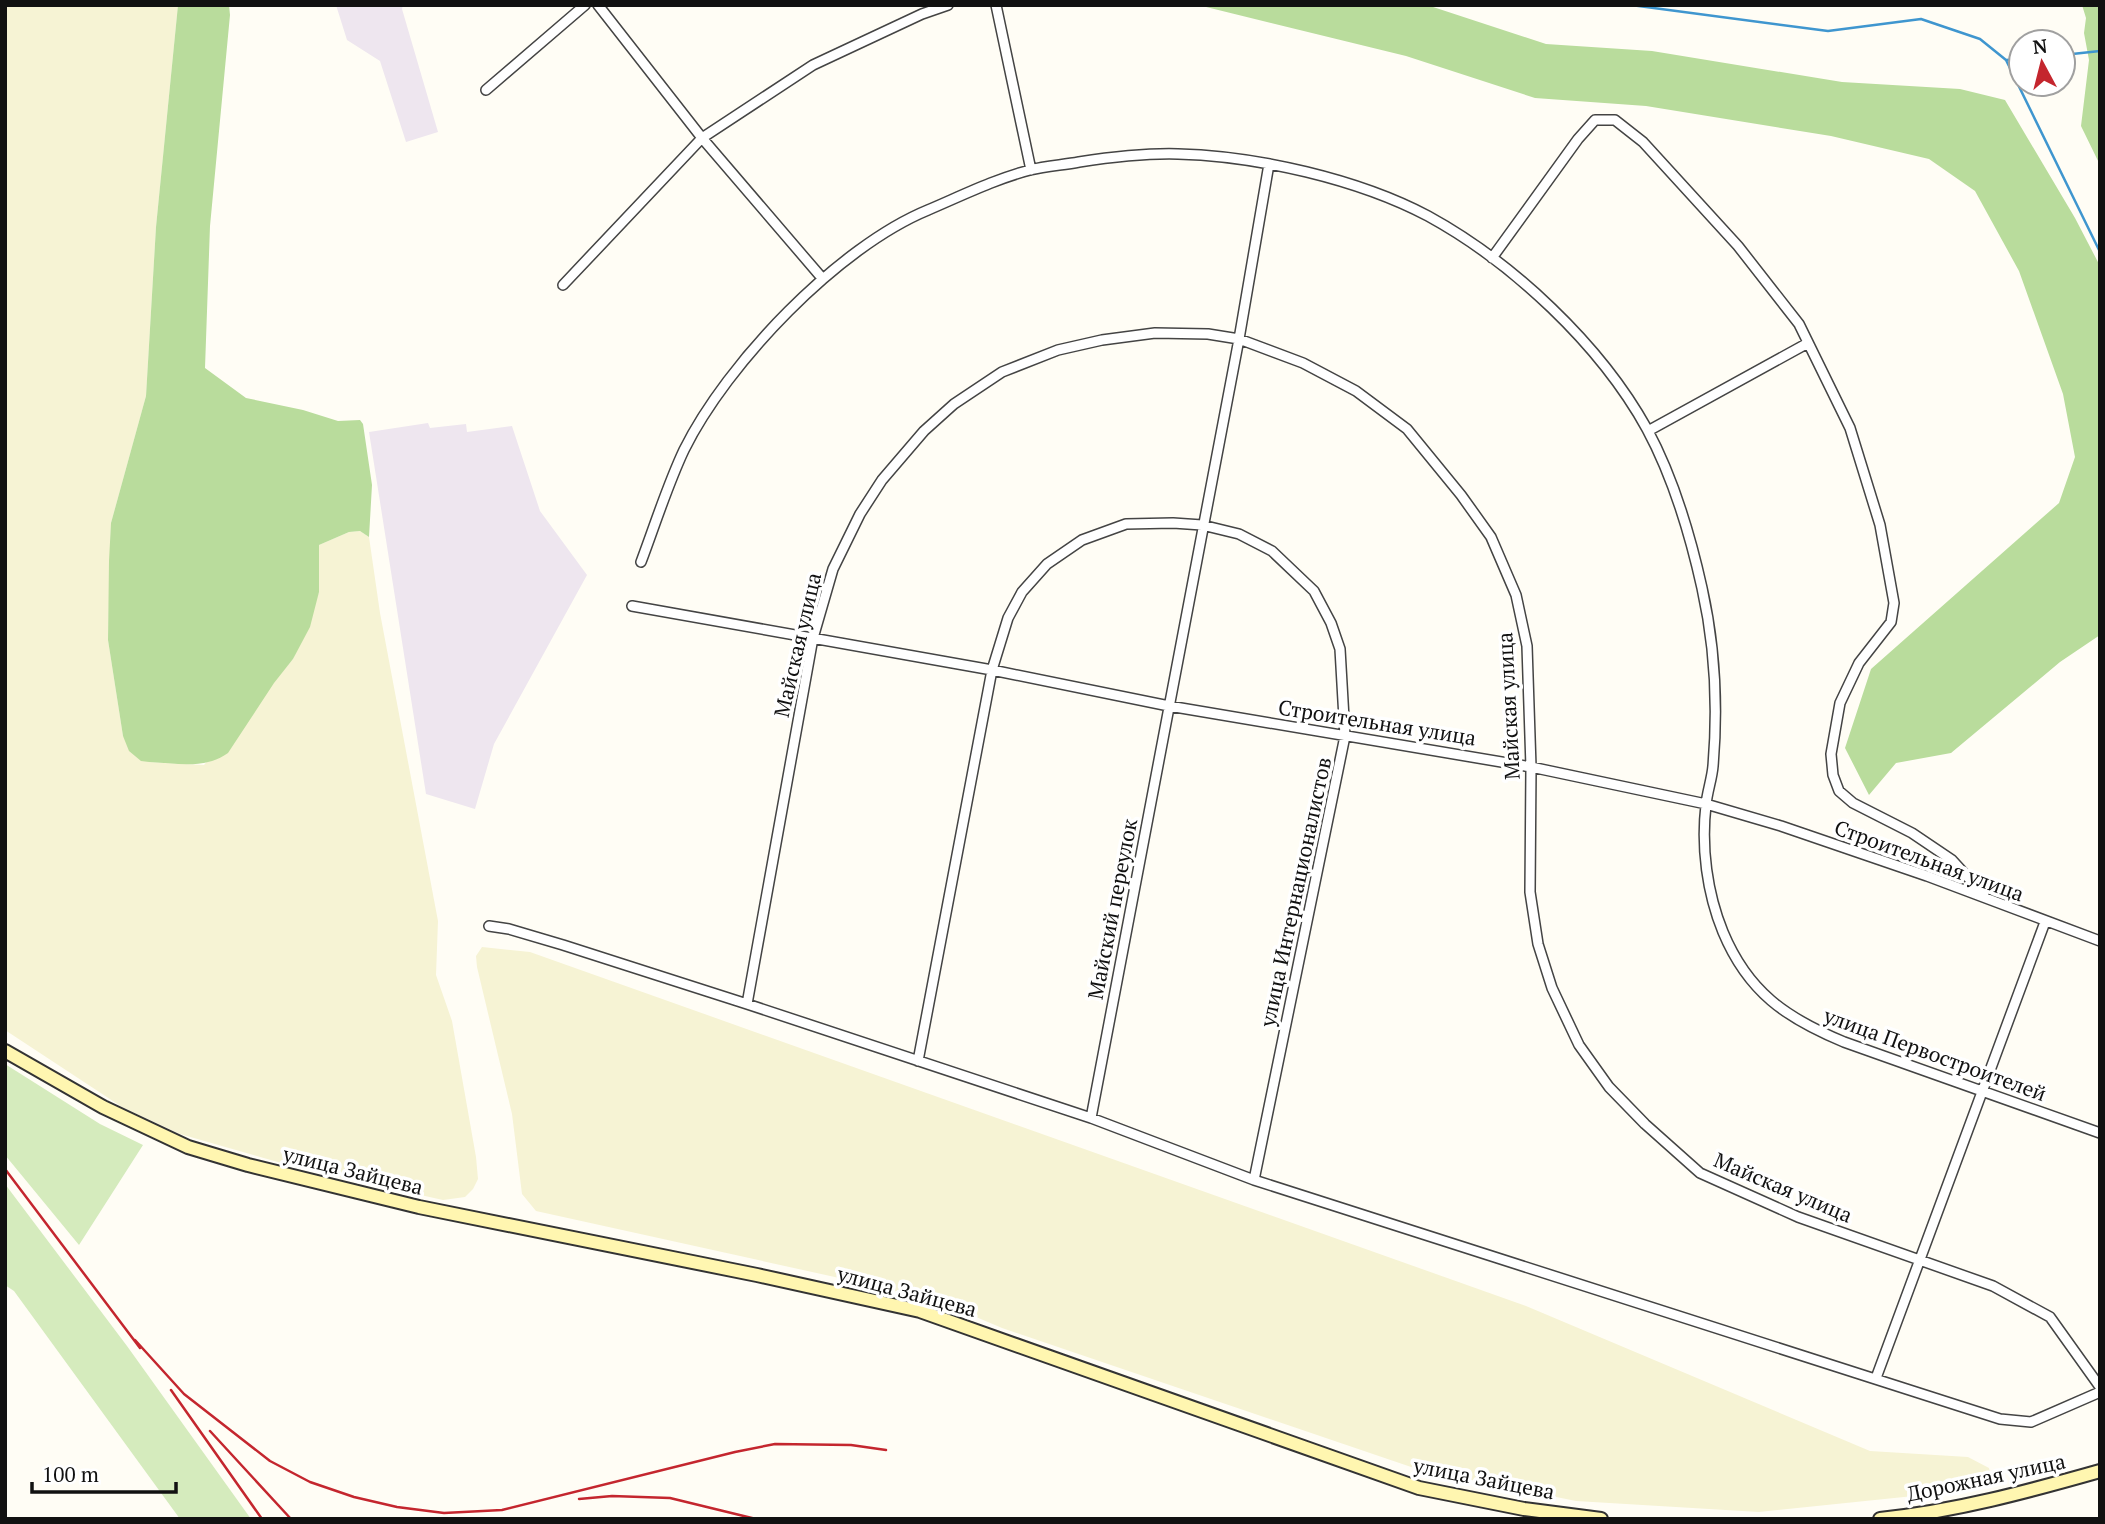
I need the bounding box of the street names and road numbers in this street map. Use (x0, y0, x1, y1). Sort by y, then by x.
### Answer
street label: Майская улица (767, 569, 827, 720)
street label: Майская улица (1490, 631, 1526, 780)
street label: Строительная улица (1276, 693, 1478, 752)
street label: улица Интернационалистов (1253, 754, 1337, 1030)
street label: Строительная улица (1831, 813, 2028, 908)
street label: Майский переулок (1081, 815, 1143, 1002)
street label: улица Первостроителей (1819, 1000, 2051, 1107)
street label: улица Зайцева (279, 1139, 426, 1201)
street label: Майская улица (1710, 1145, 1857, 1229)
street label: улица Зайцева (833, 1259, 980, 1323)
street label: Дорожная улица (1904, 1446, 2068, 1508)
street label: улица Зайцева (1410, 1450, 1558, 1505)

